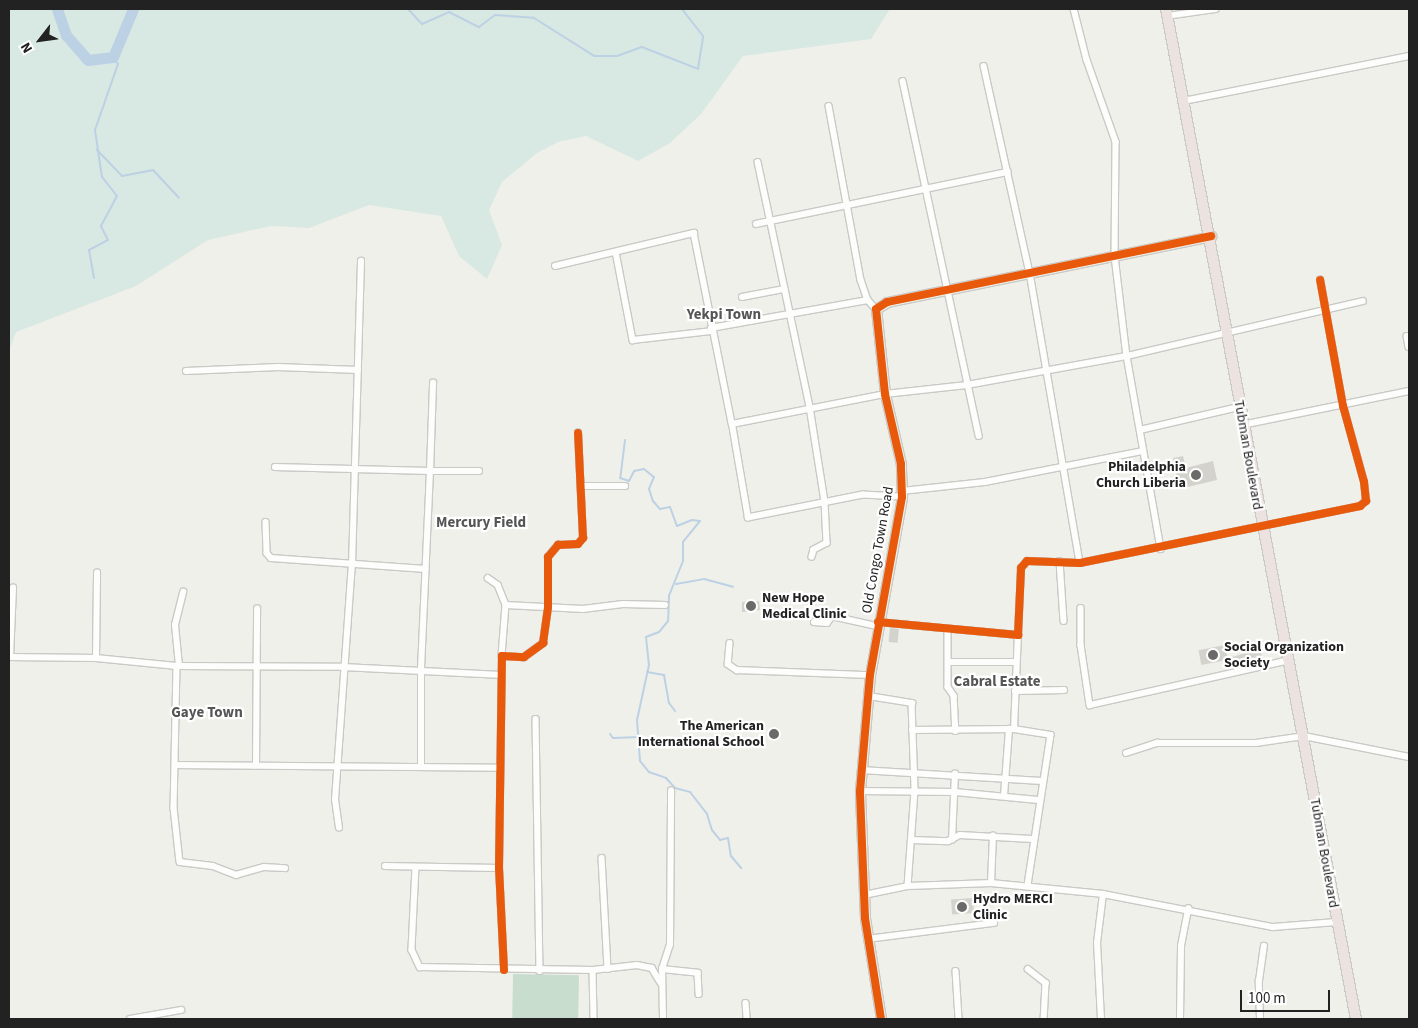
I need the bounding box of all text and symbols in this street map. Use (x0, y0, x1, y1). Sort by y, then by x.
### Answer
north arrow (15, 15, 65, 65)
text: N (16, 38, 38, 57)
district label: Yekpi Town (687, 306, 761, 324)
street label: Tubman Boulevard (1230, 399, 1266, 511)
place label: Philadelphia Church Liberia (1096, 459, 1186, 492)
marker: Philadelphia Church Liberia (1190, 469, 1202, 481)
street label: Old Congo Town Road (859, 485, 897, 615)
district label: Mercury Field (436, 514, 526, 532)
place label: New Hope Medical Clinic (762, 590, 847, 622)
marker: New Hope Medical Clinic (744, 599, 758, 613)
place label: Social Organization Society (1224, 639, 1344, 672)
marker: Social Organization Society (1206, 648, 1220, 662)
district label: Cabral Estate (954, 673, 1040, 691)
district label: Gaye Town (171, 704, 243, 722)
place label: The American International School (638, 718, 764, 750)
marker: The American International School (768, 728, 780, 740)
street label: Tubman Boulevard (1306, 797, 1342, 909)
place label: Hydro MERCI Clinic (973, 891, 1053, 924)
marker: Hydro MERCI Clinic (955, 900, 969, 914)
scale bar (1243, 980, 1333, 1012)
text: 100 m (1248, 988, 1286, 1009)

